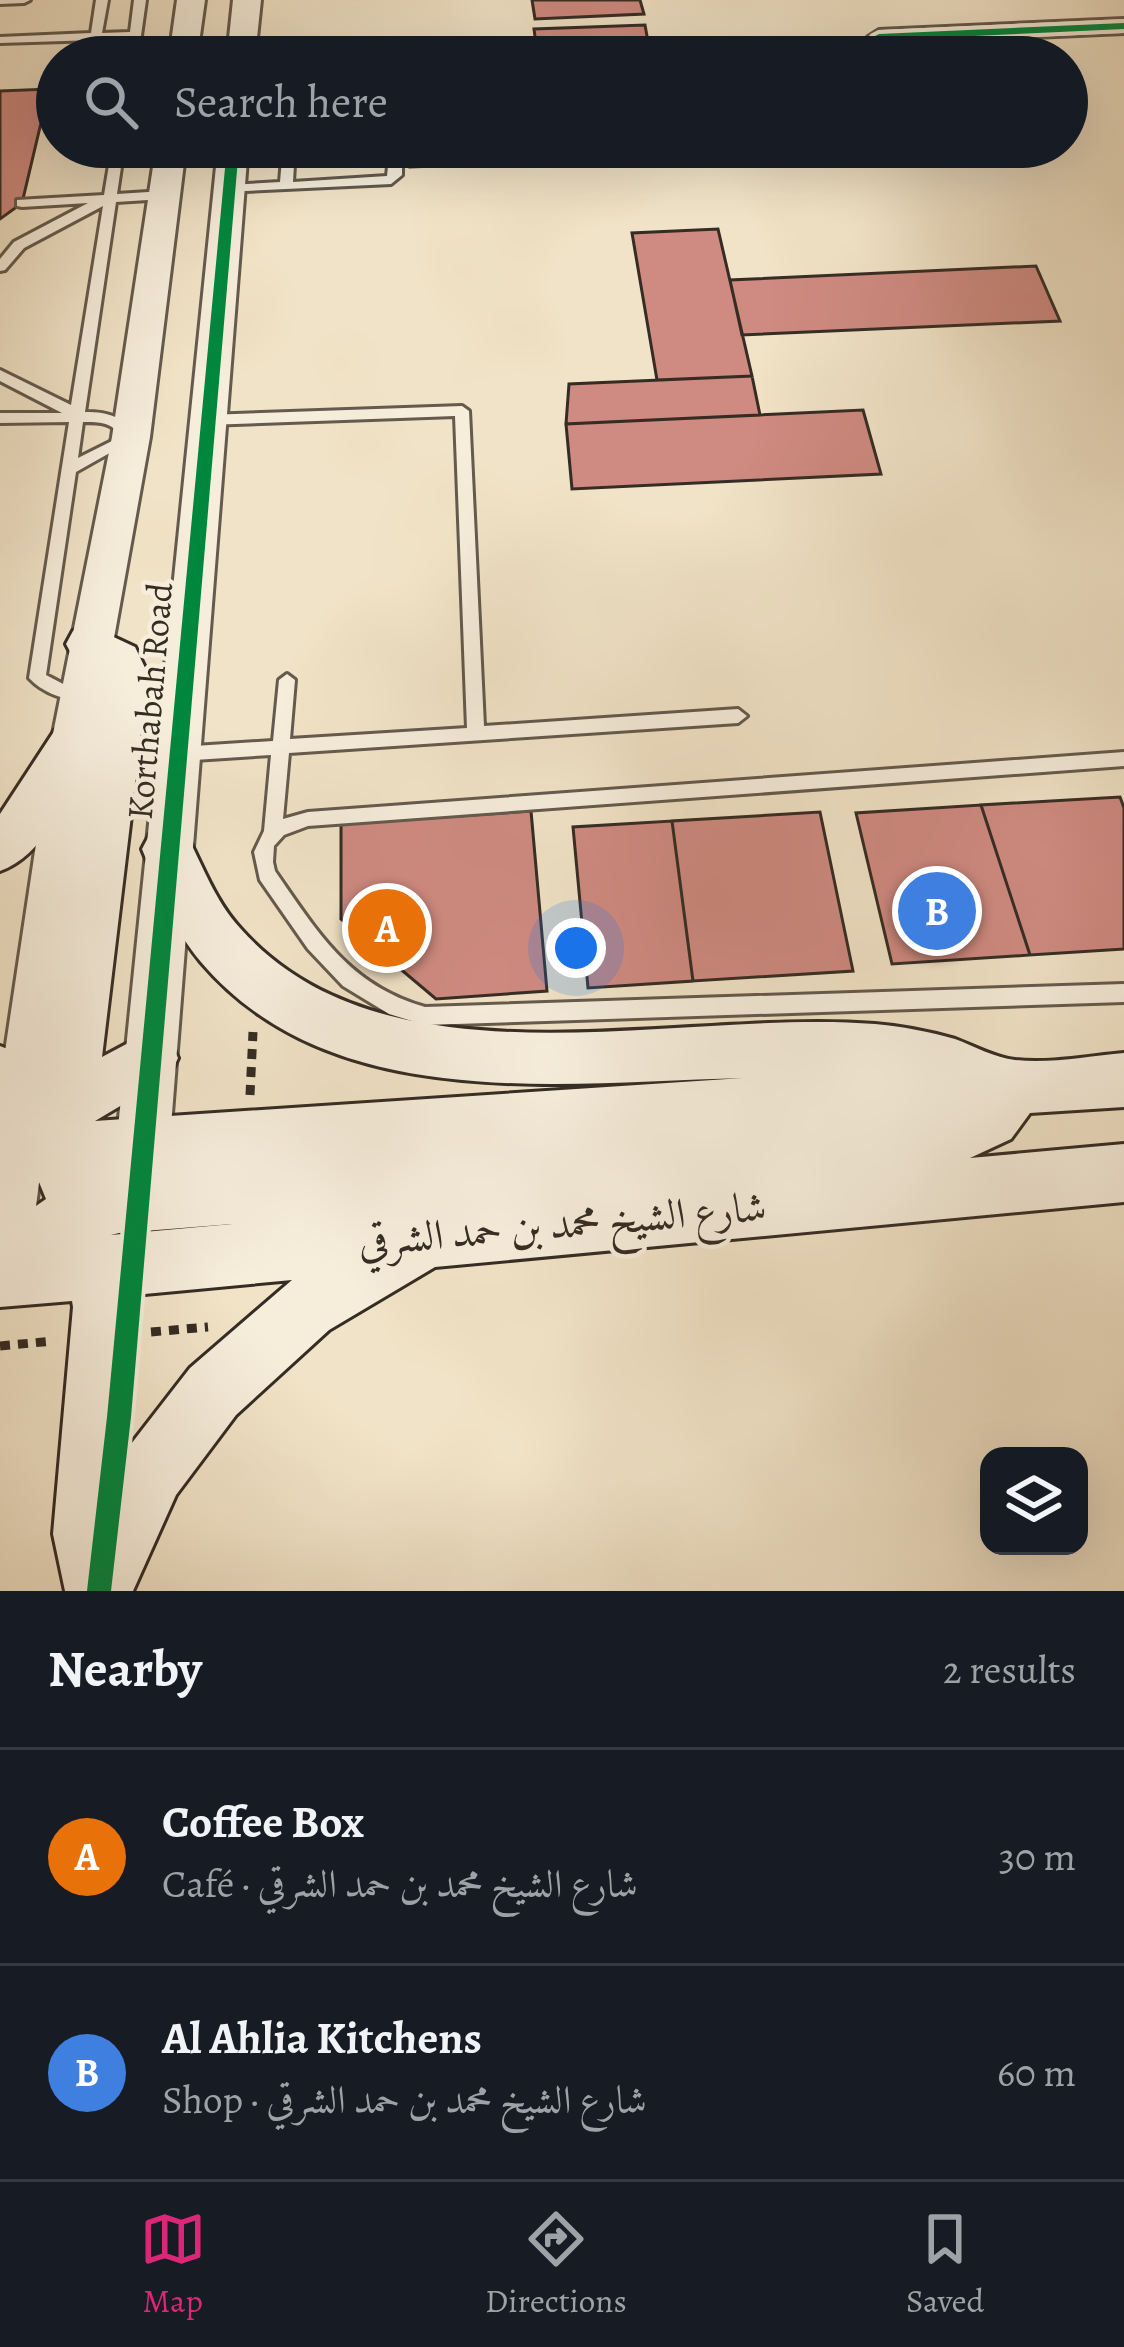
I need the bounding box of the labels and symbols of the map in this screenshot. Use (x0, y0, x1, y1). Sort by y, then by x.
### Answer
street label: Korthabah Road (115, 580, 184, 821)
pin: B (898, 866, 976, 956)
pin: A (348, 883, 426, 973)
your location (546, 918, 606, 978)
street label: شارع الشيخ محمد بن حمد الشرقي (355, 1177, 769, 1279)

